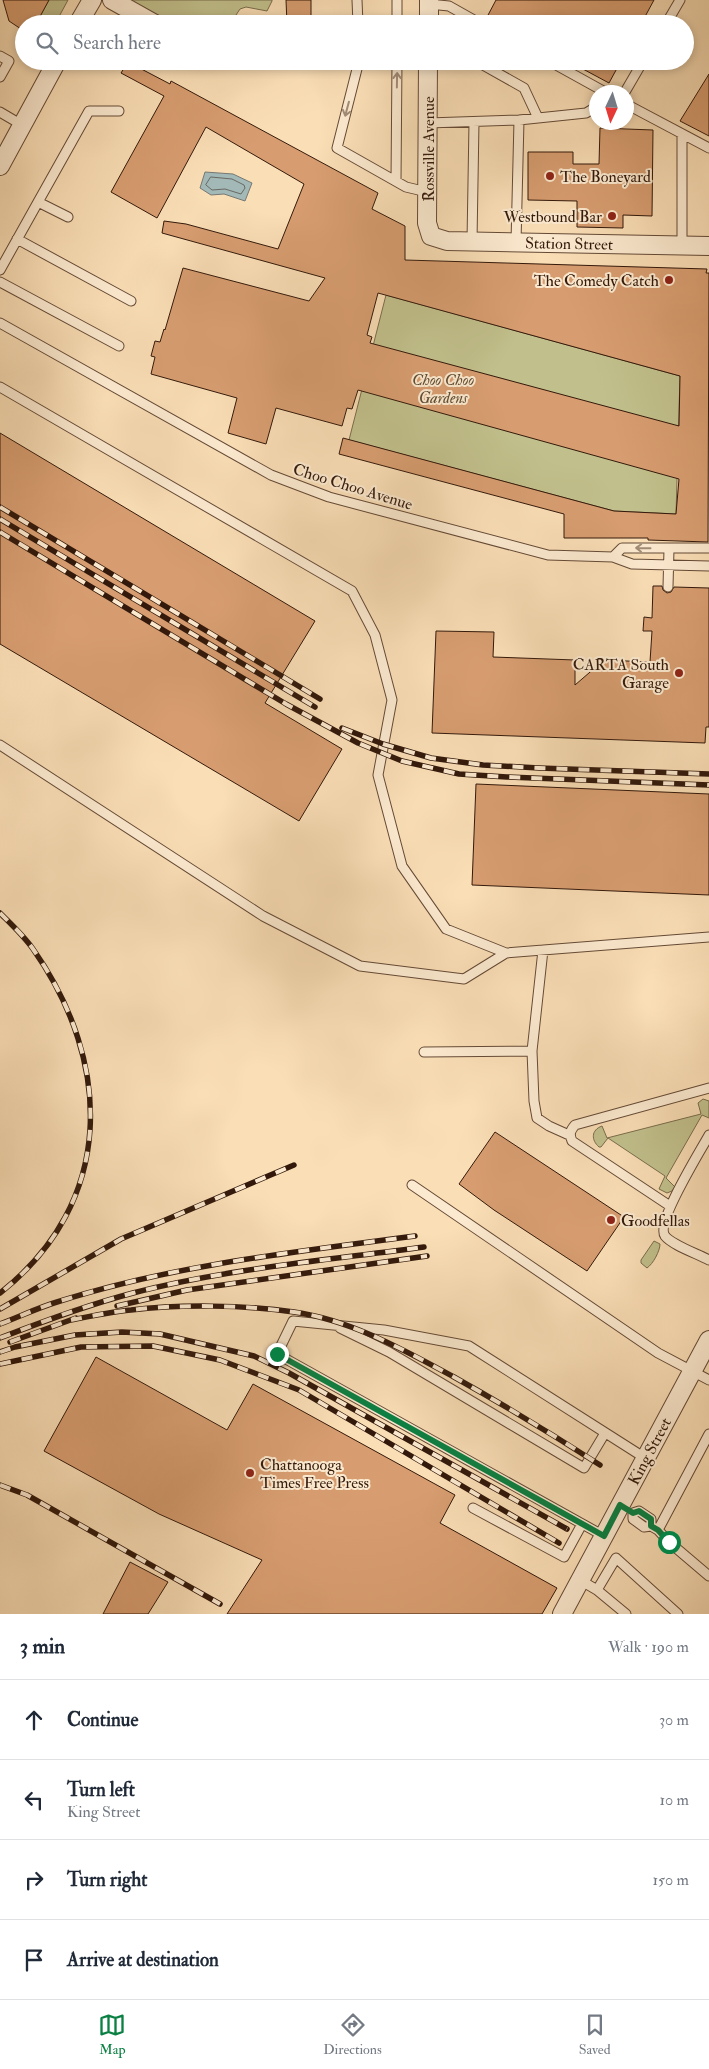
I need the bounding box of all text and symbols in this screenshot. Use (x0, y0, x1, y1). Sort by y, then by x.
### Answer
search box (15, 15, 694, 70)
icon: search (33, 29, 61, 57)
text: Search here (73, 31, 161, 55)
one-way arrow (392, 72, 402, 88)
north arrow (589, 85, 634, 130)
street label: Rossville Avenue (419, 96, 439, 202)
one-way arrow (342, 100, 351, 116)
place label: The Boneyard (560, 167, 651, 187)
marker: The Boneyard (544, 170, 556, 182)
place label: Westbound Bar (502, 207, 602, 227)
marker: Westbound Bar (606, 210, 618, 222)
street label: Station Street (525, 233, 613, 255)
place label: The Comedy Catch (534, 271, 660, 291)
marker: The Comedy Catch (663, 274, 675, 286)
park label: Choo Choo Gardens (412, 370, 474, 408)
street label: Choo Choo Avenue (290, 459, 415, 515)
one-way arrow (635, 544, 651, 553)
place label: CARTA South Garage (573, 655, 670, 693)
marker: CARTA South Garage (673, 667, 685, 679)
place label: Goodfellas (621, 1211, 690, 1231)
marker: Goodfellas (605, 1214, 617, 1226)
route end (266, 1343, 289, 1366)
street label: King Street (624, 1414, 676, 1489)
place label: Chattanooga Times Free Press (260, 1455, 369, 1493)
marker: Chattanooga Times Free Press (244, 1467, 256, 1479)
route start (658, 1531, 681, 1554)
text: 3 min (20, 1633, 65, 1660)
text: Walk · 190 m (608, 1637, 689, 1657)
icon: ahead (20, 1706, 48, 1734)
text: Continue (67, 1708, 138, 1732)
text: 30 m (659, 1710, 689, 1730)
text: Turn left (67, 1778, 135, 1802)
icon: left (20, 1786, 48, 1814)
text: 10 m (659, 1790, 689, 1810)
text: King Street (67, 1802, 141, 1822)
icon: right (20, 1866, 48, 1894)
text: Turn right (67, 1868, 147, 1892)
text: 150 m (652, 1870, 689, 1890)
icon: arrive (20, 1946, 48, 1974)
text: Arrive at destination (67, 1948, 219, 1972)
tab: Map (98, 2011, 126, 2058)
tab: Directions (323, 2011, 382, 2058)
tab: Saved (579, 2011, 611, 2058)

